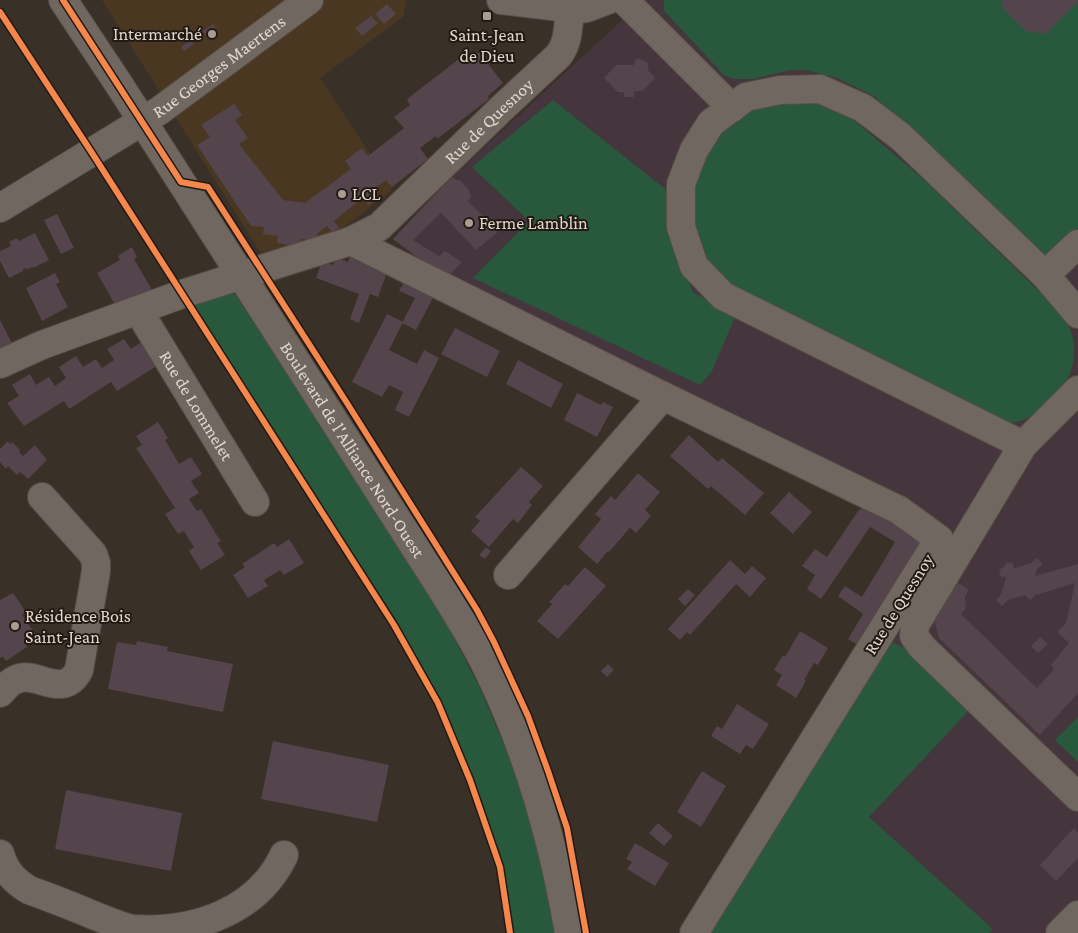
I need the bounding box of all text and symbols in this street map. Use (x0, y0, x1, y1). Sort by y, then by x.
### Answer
marker: Saint-Jean de Dieu (481, 10, 493, 22)
street label: Rue Georges Maertens (149, 11, 289, 122)
place label: Intermarché (113, 24, 202, 44)
place label: Saint-Jean de Dieu (450, 25, 525, 66)
marker: Intermarché (206, 28, 218, 40)
street label: Rue de Quesnoy (440, 74, 538, 168)
place label: LCL (352, 184, 381, 204)
marker: LCL (336, 188, 348, 200)
place label: Ferme Lamblin (479, 213, 588, 233)
marker: Ferme Lamblin (463, 217, 475, 229)
street label: Boulevard de l'Alliance Nord-Ouest (276, 338, 430, 562)
street label: Rue de Lommelet (155, 347, 238, 465)
street label: Rue de Quesnoy (860, 549, 938, 658)
place label: Résidence Bois Saint-Jean (25, 606, 131, 647)
marker: Résidence Bois Saint-Jean (9, 620, 21, 632)

